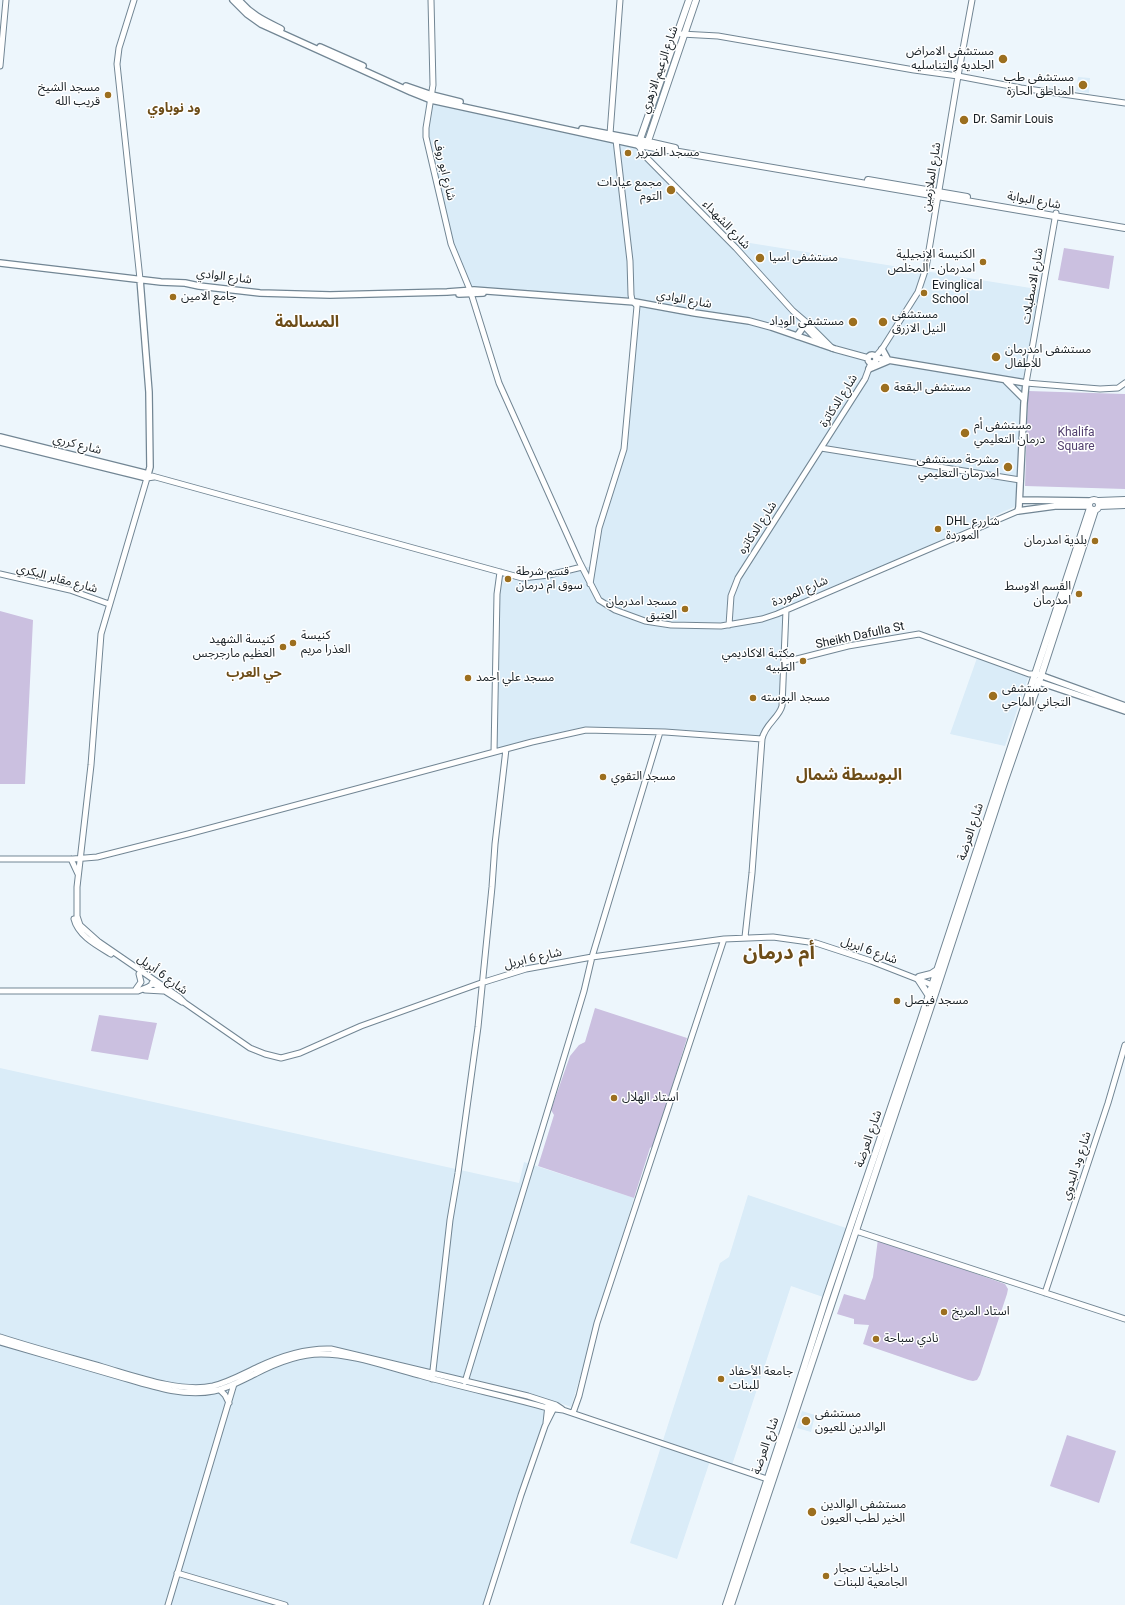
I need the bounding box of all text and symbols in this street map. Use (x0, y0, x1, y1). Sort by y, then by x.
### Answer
street label: شارع الزعيم الازهري (638, 24, 682, 116)
place label: مستشفى الامراض الجلديه والتناسليه (906, 45, 994, 73)
marker: مستشفى الامراض الجلديه والتناسليه (997, 53, 1009, 65)
place label: مستشفى طب المناطق الحارة (1004, 71, 1074, 99)
marker: مستشفى طب المناطق الحارة (1077, 79, 1089, 91)
place label: مسجد الشيخ قريب الله (38, 81, 100, 109)
marker: مسجد الشيخ قريب الله (103, 90, 113, 100)
district label: ود نوباوي (148, 101, 200, 117)
place label: Dr. Samir Louis (973, 113, 1054, 127)
marker: Dr. Samir Louis (958, 114, 970, 126)
street label: شارع ابو روف (430, 138, 458, 202)
street label: شارع الملازمين (919, 141, 945, 213)
place label: مسجد الضرير (636, 146, 700, 160)
marker: مسجد الضرير (623, 148, 633, 158)
place label: مجمع عيادات التوم (597, 176, 662, 204)
marker: مجمع عيادات التوم (665, 184, 677, 196)
street label: شارع البوابة (1006, 189, 1062, 213)
street label: شارع الشهداء (699, 197, 753, 253)
street label: شارع الاسطبلات (1019, 247, 1047, 325)
place label: الكنيسة الإنجيلية امدرمان - المخلص (888, 248, 975, 276)
place label: مستشفى اسيا (769, 251, 838, 265)
marker: مستشفى اسيا (754, 252, 766, 264)
marker: الكنيسة الإنجيلية امدرمان - المخلص (978, 257, 988, 267)
street label: شارع الوادي (195, 266, 253, 288)
place label: Evinglical School (932, 279, 982, 307)
street label: شارع الوادي (655, 288, 713, 312)
marker: Evinglical School (919, 288, 929, 298)
place label: جامع الامين (181, 290, 237, 304)
marker: جامع الامين (168, 292, 178, 302)
place label: مستشفى النيل الازرق (892, 308, 946, 336)
district label: المسالمة (275, 313, 339, 333)
place label: مستشفى الوداد (769, 315, 844, 329)
marker: مستشفى الوداد (847, 316, 859, 328)
marker: مستشفى النيل الازرق (877, 316, 889, 328)
place label: مستشفى امدرمان للاطفال (1005, 343, 1091, 371)
marker: مستشفى امدرمان للاطفال (990, 351, 1002, 363)
street label: شارع الدكاترة (817, 372, 861, 430)
place label: مستشفى البقعة (894, 381, 971, 395)
marker: مستشفى البقعة (879, 382, 891, 394)
place label: مستشفى أم درمان التعليمي (974, 419, 1045, 447)
park label: Khalifa Square (1057, 426, 1095, 454)
marker: مستشفى أم درمان التعليمي (959, 427, 971, 439)
street label: شارع كرري (51, 432, 103, 458)
place label: مشرحة مستشفى امدرمان التعليمي (916, 453, 999, 481)
marker: مشرحة مستشفى امدرمان التعليمي (1002, 461, 1014, 473)
street label: شارع الدكاتره (736, 499, 780, 557)
place label: DHL شاررع الموردة (946, 515, 1000, 543)
marker: DHL شاررع الموردة (933, 524, 943, 534)
place label: بلدية امدرمان (1024, 534, 1087, 548)
marker: بلدية امدرمان (1090, 536, 1100, 546)
street label: شارع مقابر البكري (15, 561, 99, 597)
place label: قسم شرطة سوق ام درمان (516, 565, 583, 593)
marker: قسم شرطة سوق ام درمان (503, 574, 513, 584)
street label: شارع الموردة (770, 574, 830, 610)
place label: القسم الاوسط امدرمان (1005, 580, 1071, 608)
marker: القسم الاوسط امدرمان (1074, 589, 1084, 599)
place label: مسجد امدرمان العتيق (606, 595, 677, 623)
marker: مسجد امدرمان العتيق (680, 604, 690, 614)
street label: Sheikh Dafulla St (814, 620, 906, 652)
place label: كنيسة العذرا مريم (301, 629, 351, 657)
place label: كنيسة الشهيد العظيم مارجرجس (193, 633, 275, 661)
marker: كنيسة العذرا مريم (288, 638, 298, 648)
marker: كنيسة الشهيد العظيم مارجرجس (278, 642, 288, 652)
place label: مكتبة الاكاديمي الطبيه (722, 647, 795, 675)
marker: مكتبة الاكاديمي الطبيه (798, 656, 808, 666)
district label: حي العرب (226, 666, 282, 682)
place label: مسجد علي احمد (476, 671, 554, 685)
marker: مسجد علي احمد (463, 673, 473, 683)
place label: مستشفى التجاني الماحي (1002, 682, 1071, 710)
marker: مستشفى التجاني الماحي (987, 690, 999, 702)
place label: مسجد البوسته (761, 691, 830, 705)
marker: مسجد البوسته (748, 693, 758, 703)
district label: البوسطة شمال (796, 766, 902, 786)
place label: مسجد التقوي (611, 770, 676, 784)
marker: مسجد التقوي (598, 772, 608, 782)
street label: شارع العرضة (955, 801, 987, 863)
street label: شارع 6 ابريل (839, 934, 899, 968)
district label: أم درمان (743, 942, 815, 966)
street label: شارع 6 ابريل (503, 945, 563, 973)
street label: شارع 6 أبريل (134, 952, 190, 998)
place label: مسجد فيصل (905, 994, 968, 1008)
marker: مسجد فيصل (892, 996, 902, 1006)
place label: استاد الهلال (622, 1091, 679, 1105)
marker: استاد الهلال (609, 1093, 619, 1103)
street label: شارع العرضة (852, 1108, 886, 1170)
street label: شارع ود البدوي (1059, 1130, 1095, 1202)
place label: استاد المريخ (952, 1305, 1010, 1319)
marker: استاد المريخ (939, 1307, 949, 1317)
place label: نادي سباحة (884, 1332, 938, 1346)
marker: نادي سباحة (871, 1334, 881, 1344)
place label: جامعة الأحفاد للبنات (729, 1365, 793, 1393)
marker: جامعة الأحفاد للبنات (716, 1374, 726, 1384)
place label: مستشفى الوالدين للعيون (815, 1407, 886, 1435)
street label: شارع العرضة (749, 1415, 783, 1477)
marker: مستشفى الوالدين للعيون (800, 1415, 812, 1427)
place label: مستشفى الوالدين الخير لطب العيون (821, 1498, 906, 1526)
marker: مستشفى الوالدين الخير لطب العيون (806, 1506, 818, 1518)
place label: داخليات حجار الجامعية للبنات (834, 1562, 907, 1590)
marker: داخليات حجار الجامعية للبنات (821, 1571, 831, 1581)

